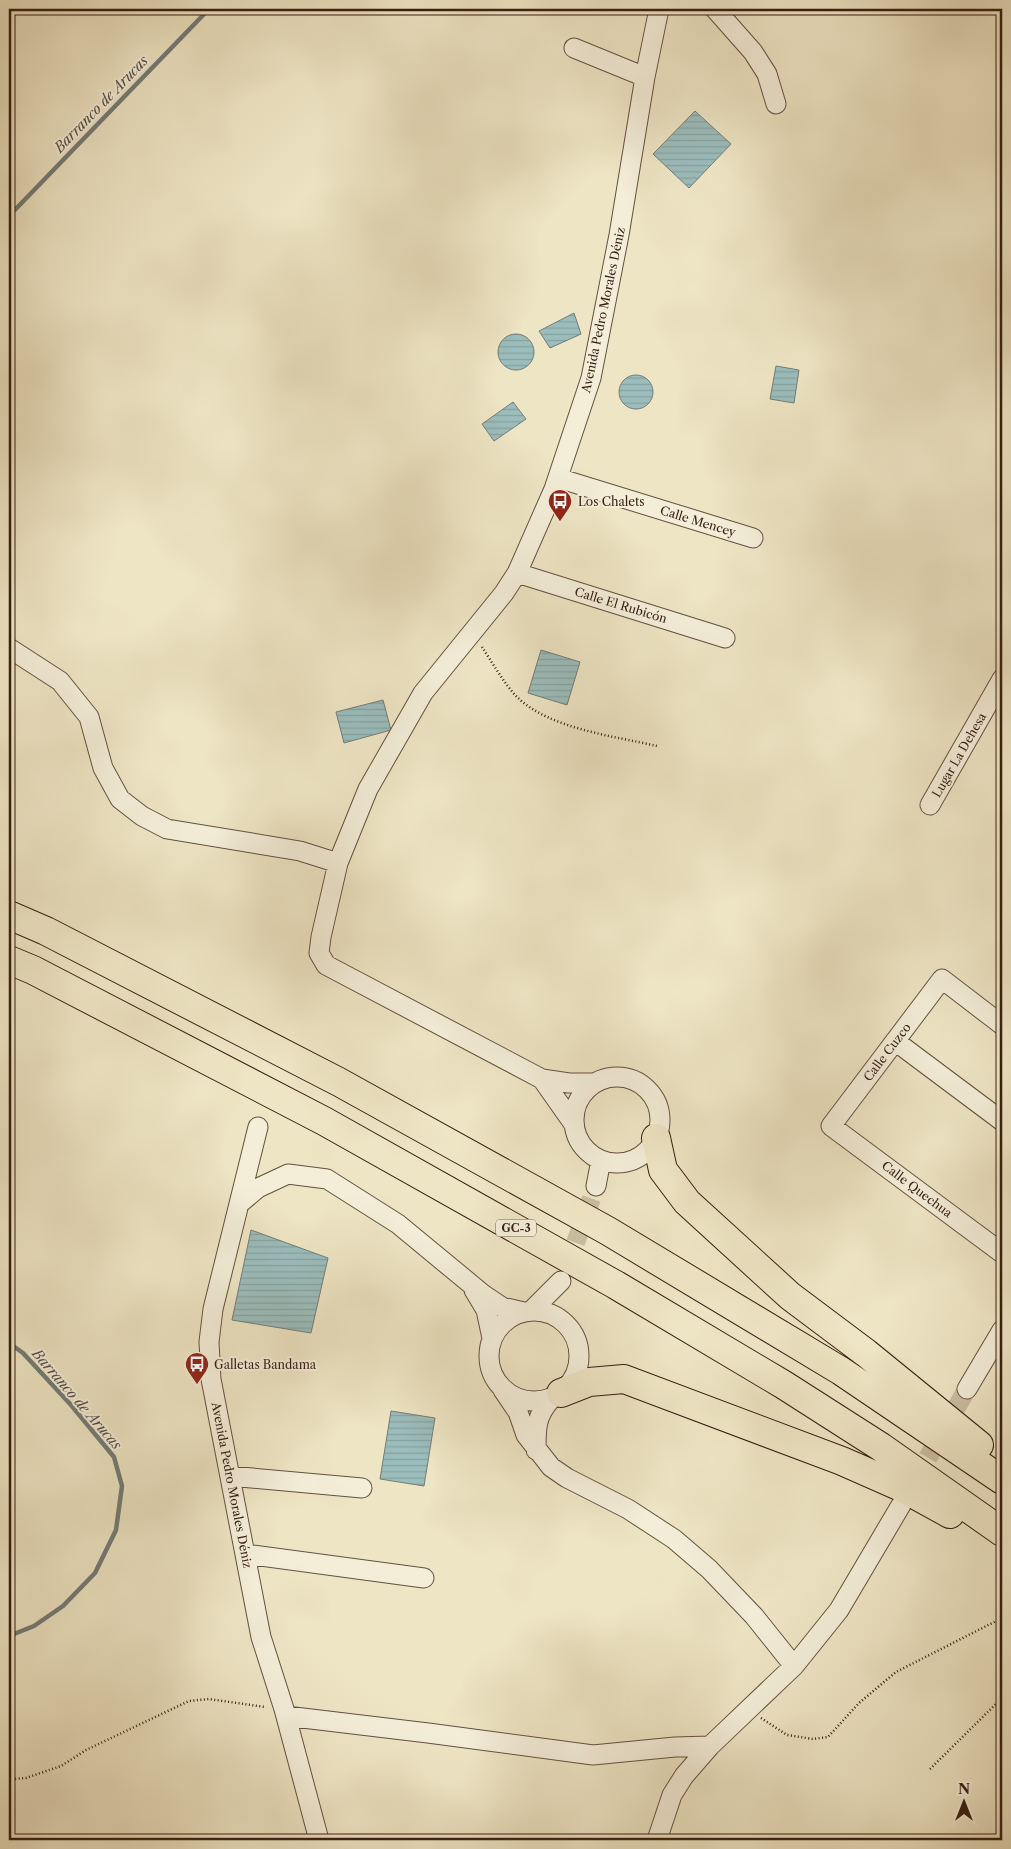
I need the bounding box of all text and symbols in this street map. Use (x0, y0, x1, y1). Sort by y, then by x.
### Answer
water label: Barranco de Arucas (49, 51, 153, 157)
street label: Avenida Pedro Morales Déniz (578, 226, 628, 395)
bus stop icon: Los Chalets (547, 488, 573, 522)
place label: Los Chalets (578, 494, 645, 509)
street label: Calle Mencey (658, 502, 738, 540)
street label: Calle El Rubicón (573, 584, 670, 626)
street label: Lugar La Dehesa (929, 709, 990, 800)
street label: Calle Cuzco (860, 1020, 914, 1084)
street label: Calle Quechua (879, 1158, 956, 1221)
road number: GC-3 (496, 1220, 536, 1236)
water label: Barranco de Arucas (28, 1344, 126, 1454)
bus stop icon: Galletas Bandama (184, 1351, 210, 1385)
place label: Galletas Bandama (214, 1357, 317, 1372)
street label: Avenida Pedro Morales Déniz (208, 1400, 255, 1569)
north arrow (938, 1776, 988, 1826)
text: N (958, 1780, 970, 1798)

